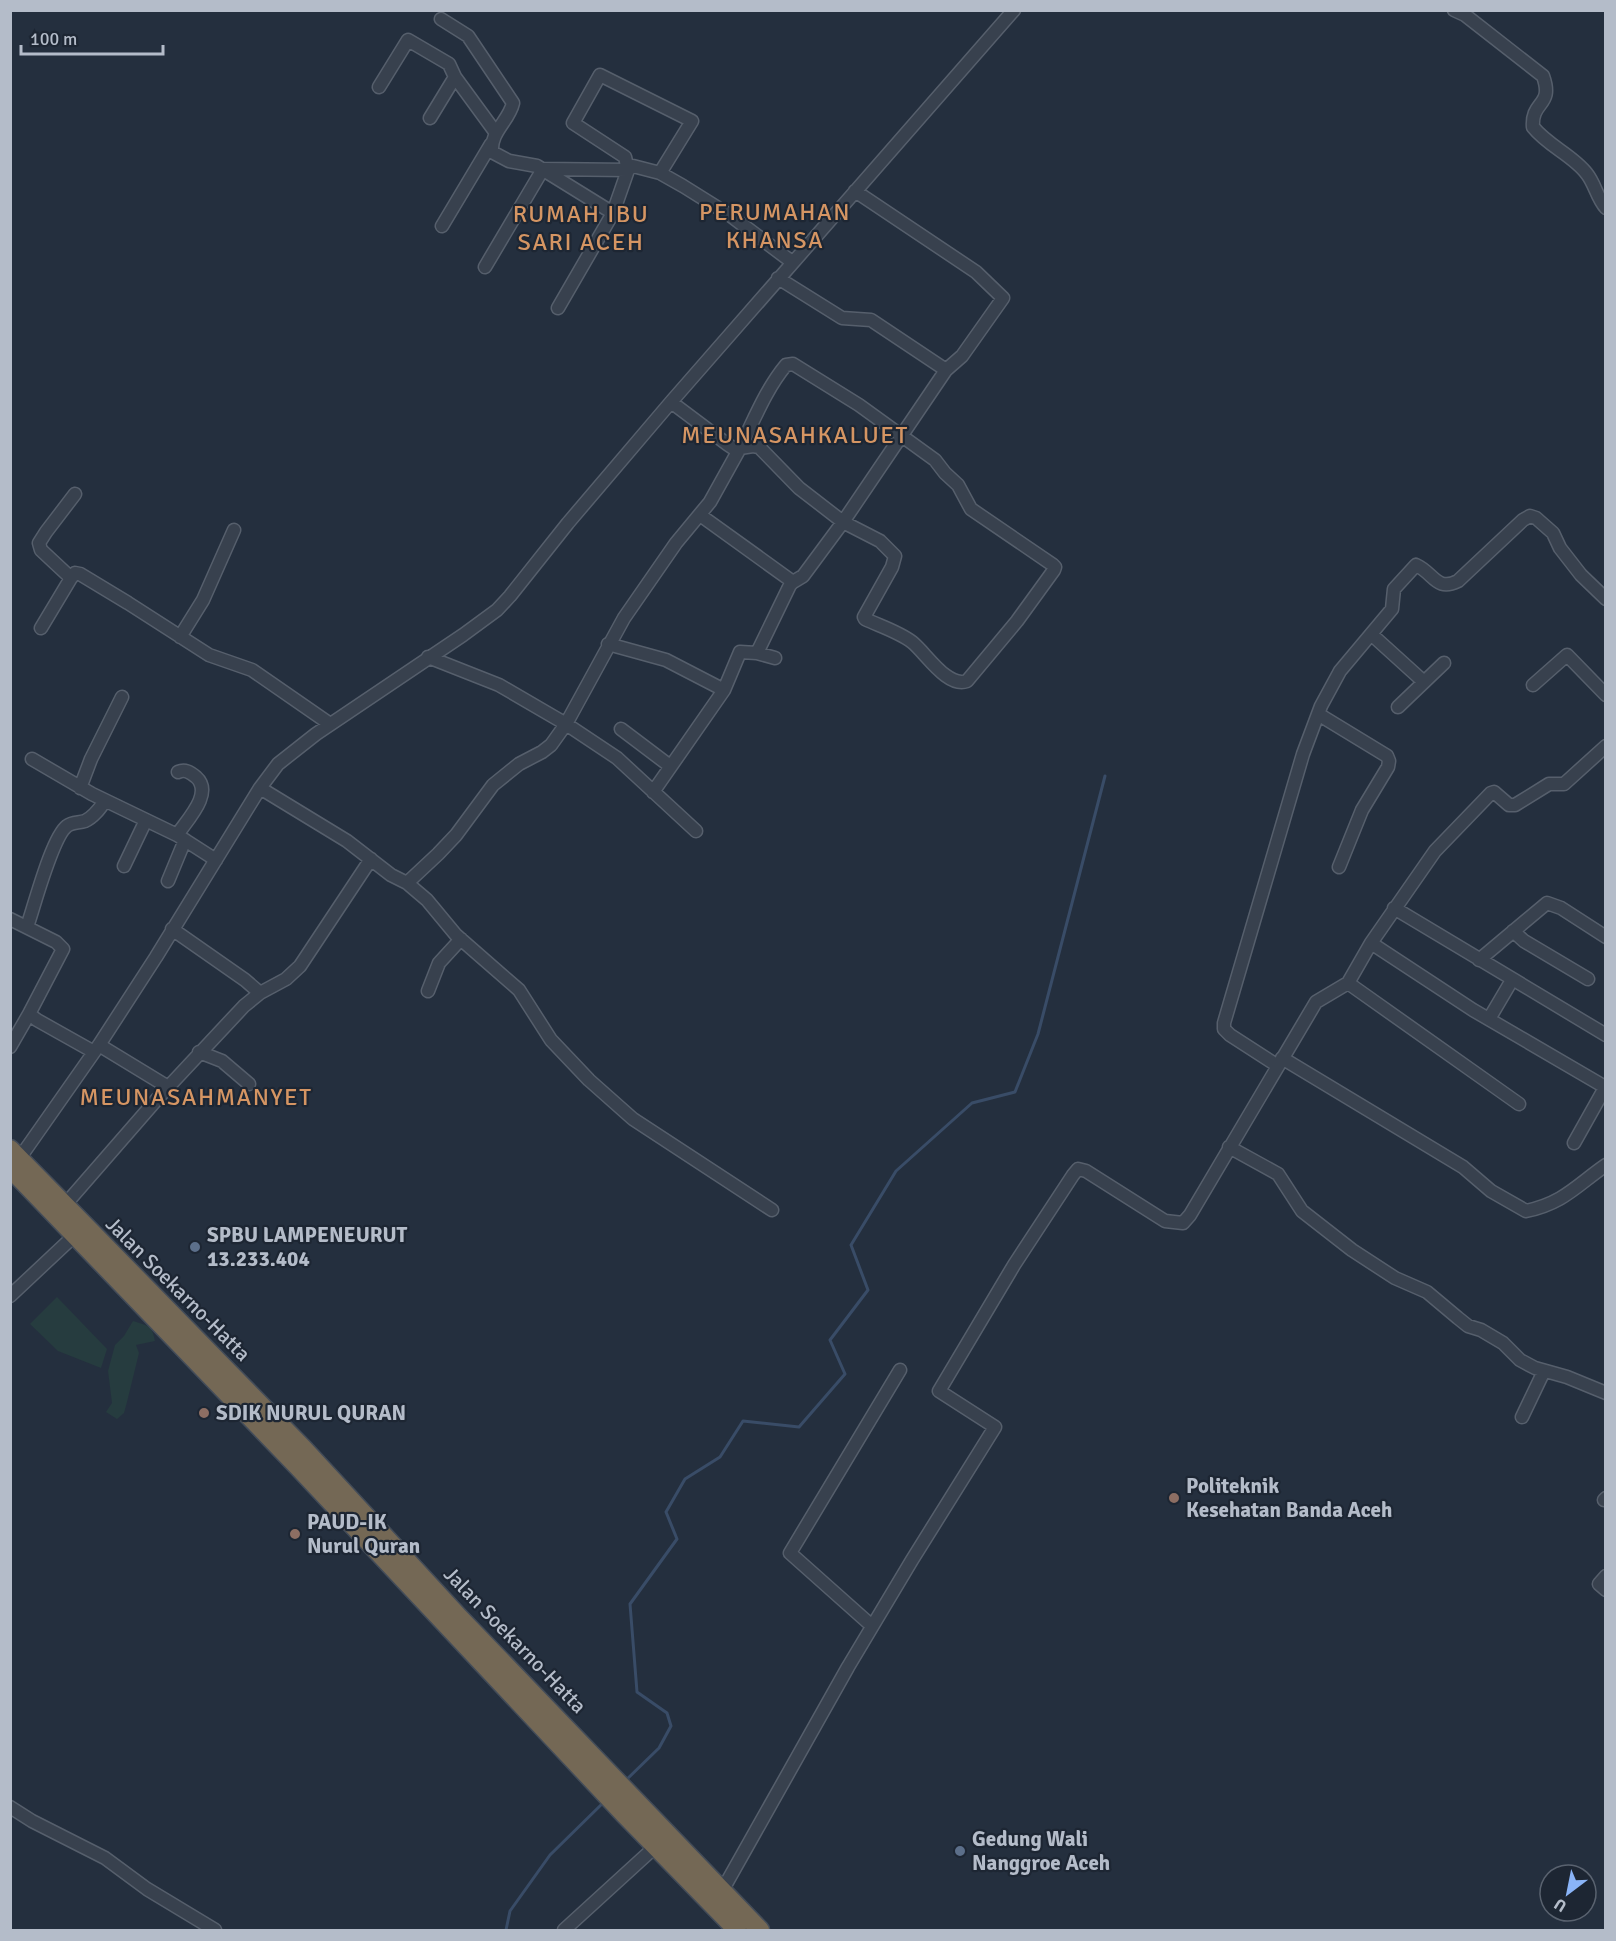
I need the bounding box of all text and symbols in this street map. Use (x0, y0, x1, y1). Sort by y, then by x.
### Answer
scale bar (21, 18, 164, 56)
text: 100 m (30, 28, 77, 50)
district label: PERUMAHAN KHANSA (699, 197, 851, 255)
district label: RUMAH IBU SARI ACEH (513, 199, 649, 257)
district label: MEUNASAHKALUET (681, 420, 909, 450)
district label: MEUNASAHMANYET (79, 1082, 313, 1112)
street label: Jalan Soekarno-Hatta (100, 1211, 256, 1367)
place label: SPBU LAMPENEURUT 13.233.404 (207, 1222, 408, 1272)
marker: SPBU LAMPENEURUT 13.233.404 (188, 1240, 202, 1254)
place label: SDIK NURUL QURAN (216, 1400, 406, 1426)
marker: SDIK NURUL QURAN (197, 1406, 211, 1420)
place label: Politeknik Kesehatan Banda Aceh (1186, 1473, 1392, 1523)
marker: Politeknik Kesehatan Banda Aceh (1167, 1491, 1181, 1505)
place label: PAUD-IK Nurul Quran (307, 1509, 420, 1559)
marker: PAUD-IK Nurul Quran (288, 1527, 302, 1541)
street label: Jalan Soekarno-Hatta (438, 1561, 592, 1719)
place label: Gedung Wali Nanggroe Aceh (972, 1826, 1110, 1876)
marker: Gedung Wali Nanggroe Aceh (953, 1844, 967, 1858)
north arrow (1538, 1863, 1598, 1923)
text: U (1551, 1894, 1570, 1916)

